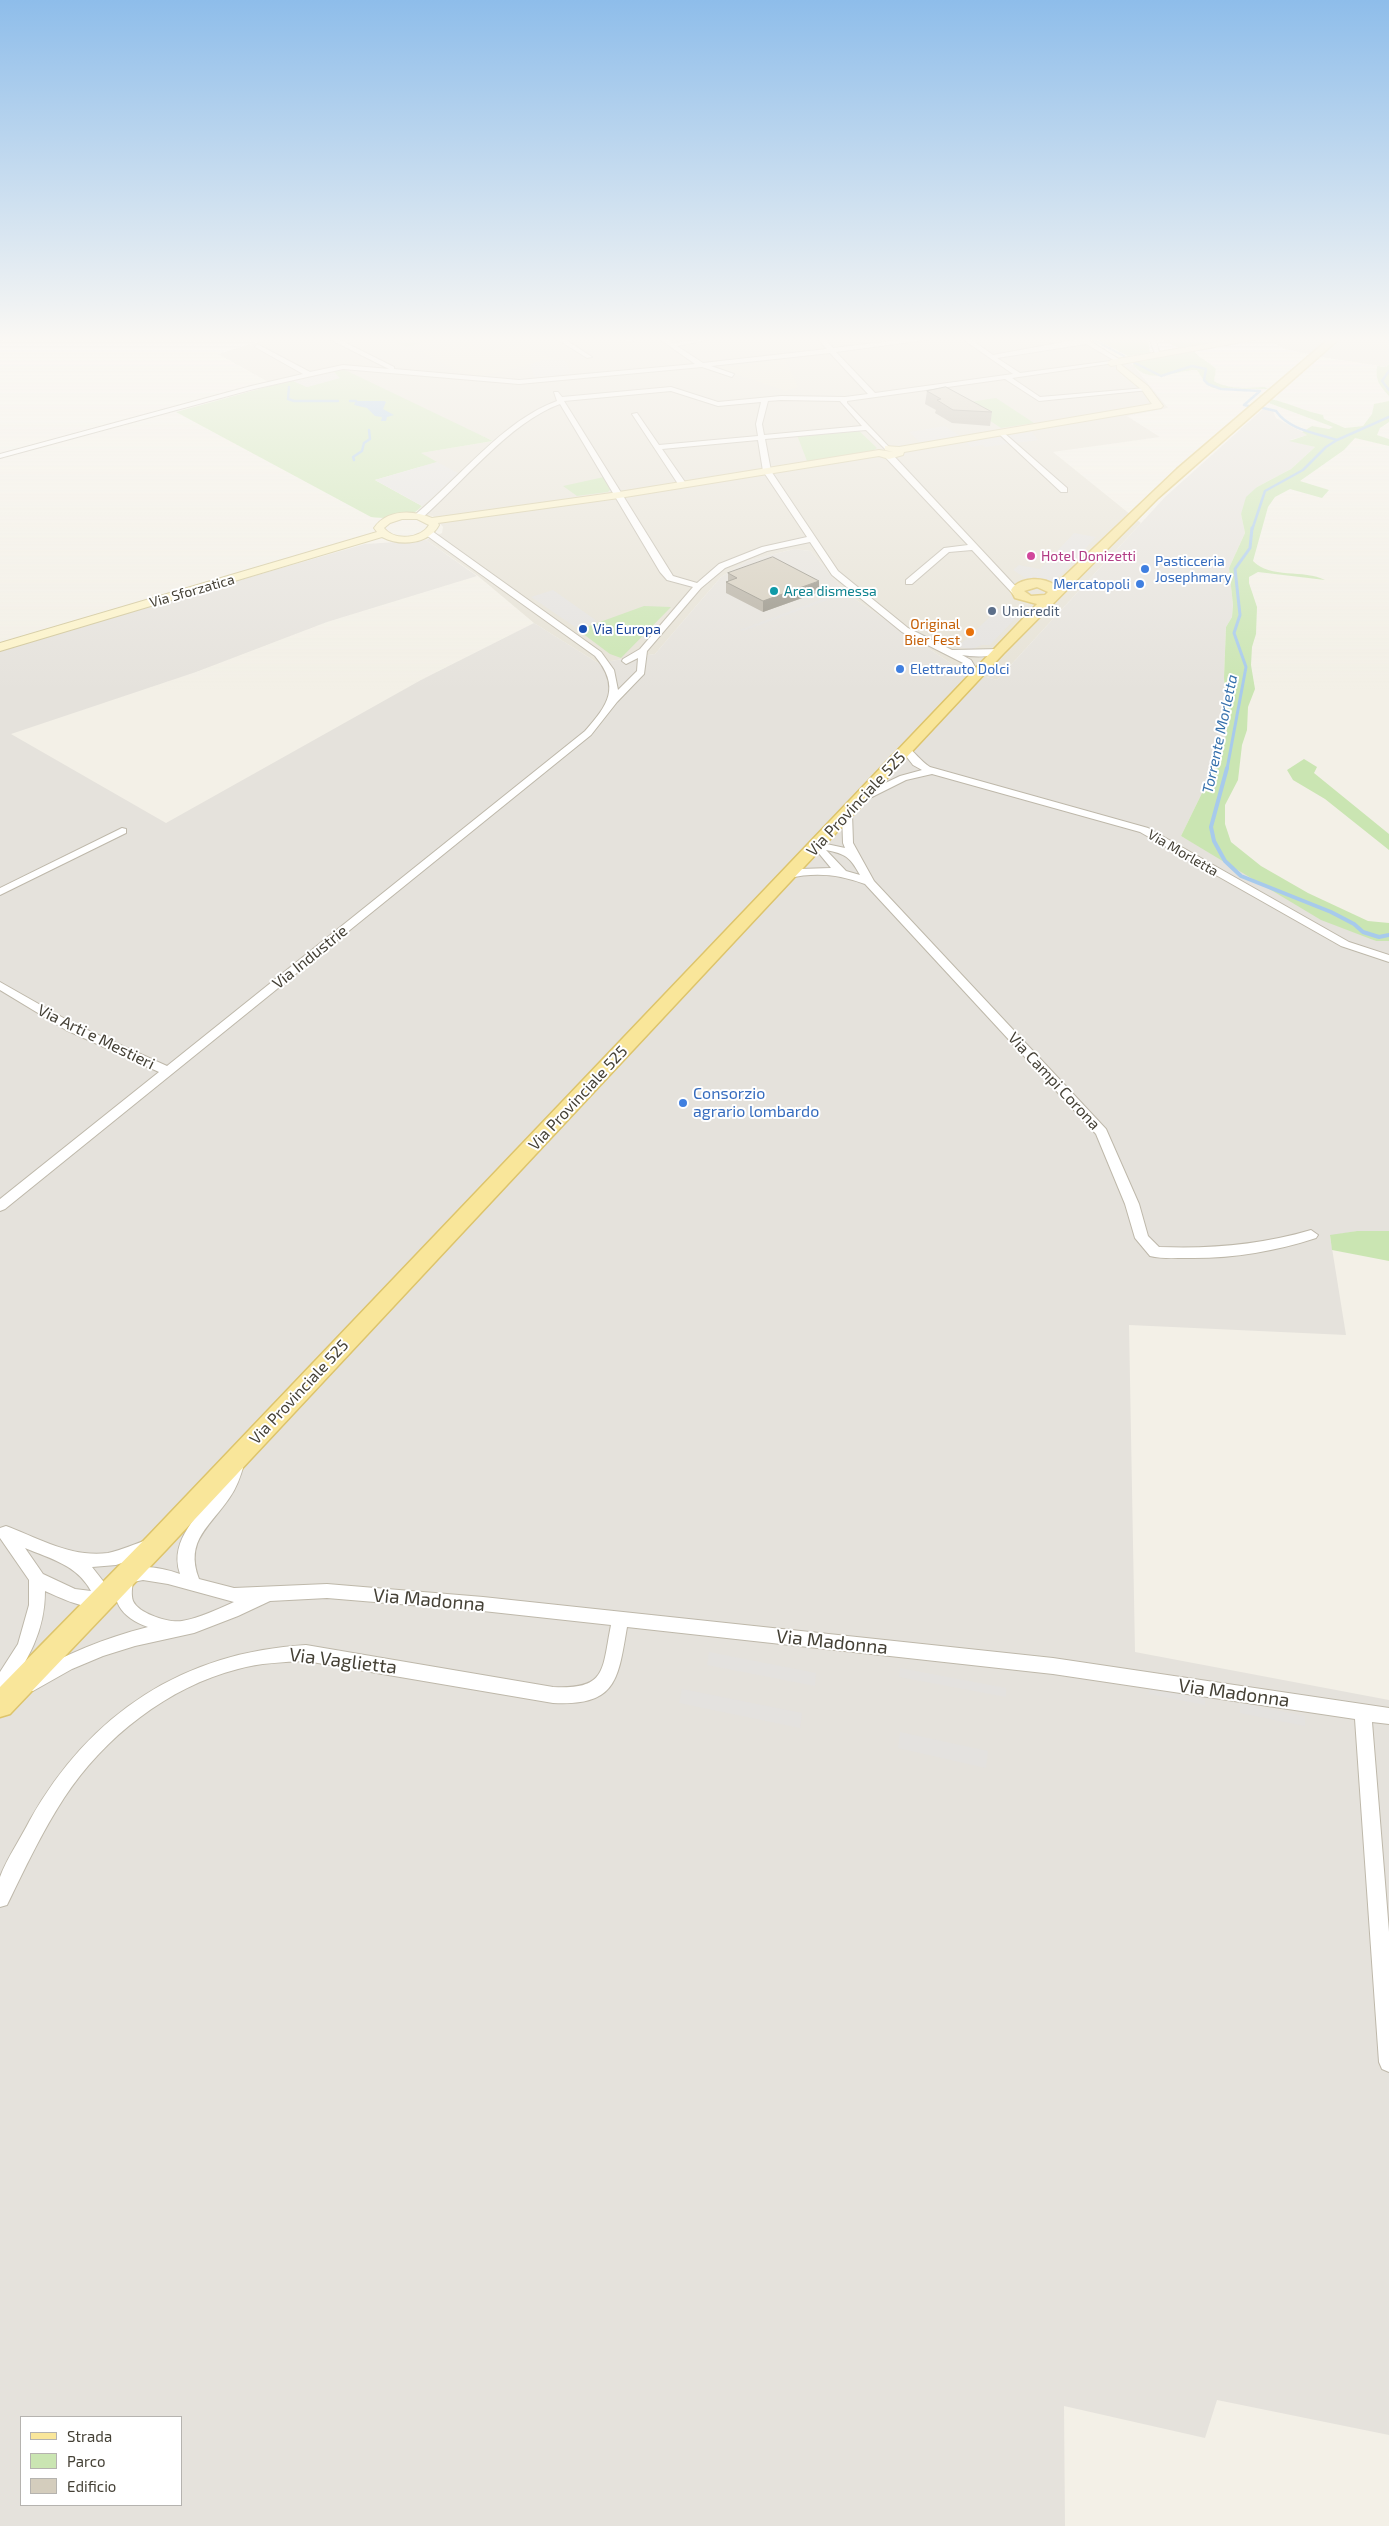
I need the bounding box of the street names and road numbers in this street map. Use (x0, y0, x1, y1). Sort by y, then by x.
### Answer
street label: Via Sforzatica (148, 571, 236, 611)
street label: Via Provinciale 525 (803, 748, 909, 860)
street label: Via Morletta (1145, 826, 1221, 880)
street label: Via Industrie (269, 921, 351, 993)
street label: Via Arti e Mestieri (34, 1000, 158, 1074)
street label: Via Campi Corona (1004, 1028, 1104, 1134)
street label: Via Provinciale 525 (525, 1042, 631, 1154)
street label: Via Provinciale 525 (246, 1336, 352, 1448)
street label: Via Madonna (372, 1584, 486, 1616)
street label: Via Madonna (775, 1625, 889, 1659)
street label: Via Vaglietta (288, 1643, 398, 1679)
street label: Via Madonna (1177, 1674, 1291, 1712)

